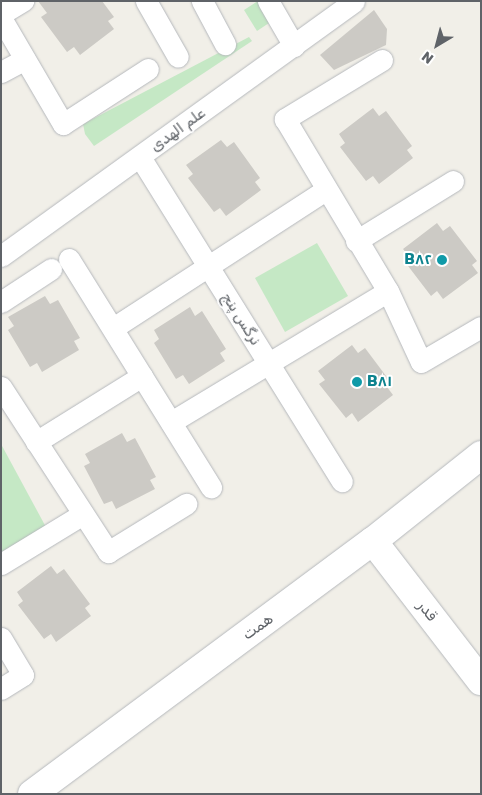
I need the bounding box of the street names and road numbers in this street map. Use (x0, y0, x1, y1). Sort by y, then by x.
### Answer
street label: علم الهدی (147, 104, 209, 156)
street label: نرگس پنج (218, 289, 264, 349)
street label: قدر (413, 597, 441, 625)
street label: همت (239, 610, 277, 644)

